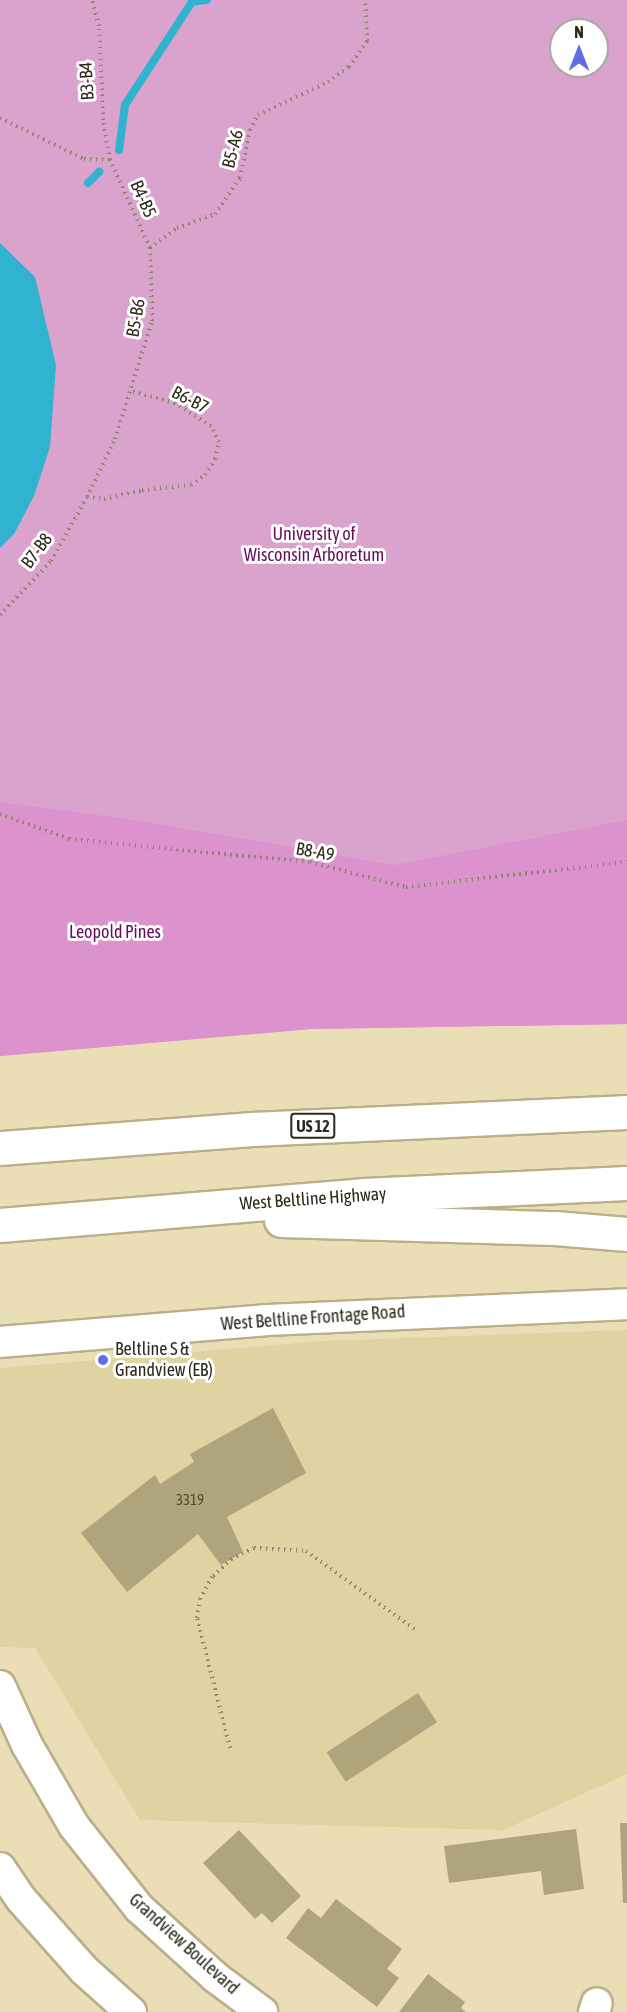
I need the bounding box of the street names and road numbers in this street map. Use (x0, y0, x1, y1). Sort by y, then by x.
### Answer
street label: B3-B4 (75, 61, 99, 101)
street label: B5-A6 (218, 128, 248, 170)
street label: B4-B5 (125, 177, 161, 221)
street label: B5-B6 (122, 297, 150, 339)
street label: B6-B7 (168, 382, 212, 418)
street label: B7-B8 (17, 529, 57, 573)
street label: B8-A9 (294, 838, 336, 866)
road number: US 12 (289, 1113, 337, 1139)
street label: West Beltline Highway (239, 1183, 387, 1215)
street label: West Beltline Frontage Road (220, 1301, 406, 1335)
street label: Grandview Boulevard (125, 1889, 243, 1999)

